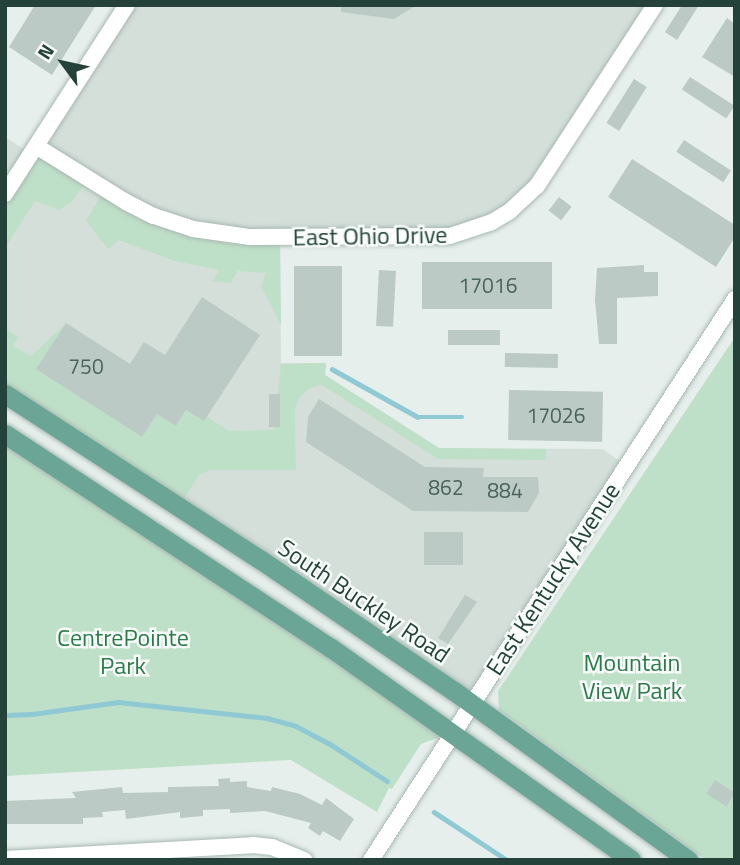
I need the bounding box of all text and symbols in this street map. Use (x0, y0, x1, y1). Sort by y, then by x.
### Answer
north arrow (28, 28, 98, 98)
text: N (29, 38, 61, 65)
street label: East Ohio Drive (292, 220, 448, 252)
house number: 17016 (459, 272, 517, 298)
house number: 750 (68, 353, 104, 379)
house number: 17026 (527, 402, 585, 428)
house number: 862 (428, 474, 464, 500)
street label: East Kentucky Avenue (480, 477, 626, 681)
house number: 884 (487, 477, 523, 503)
street label: South Buckley Road (273, 533, 455, 669)
park label: CentrePointe Park (57, 624, 189, 680)
park label: Mountain View Park (582, 649, 682, 705)

